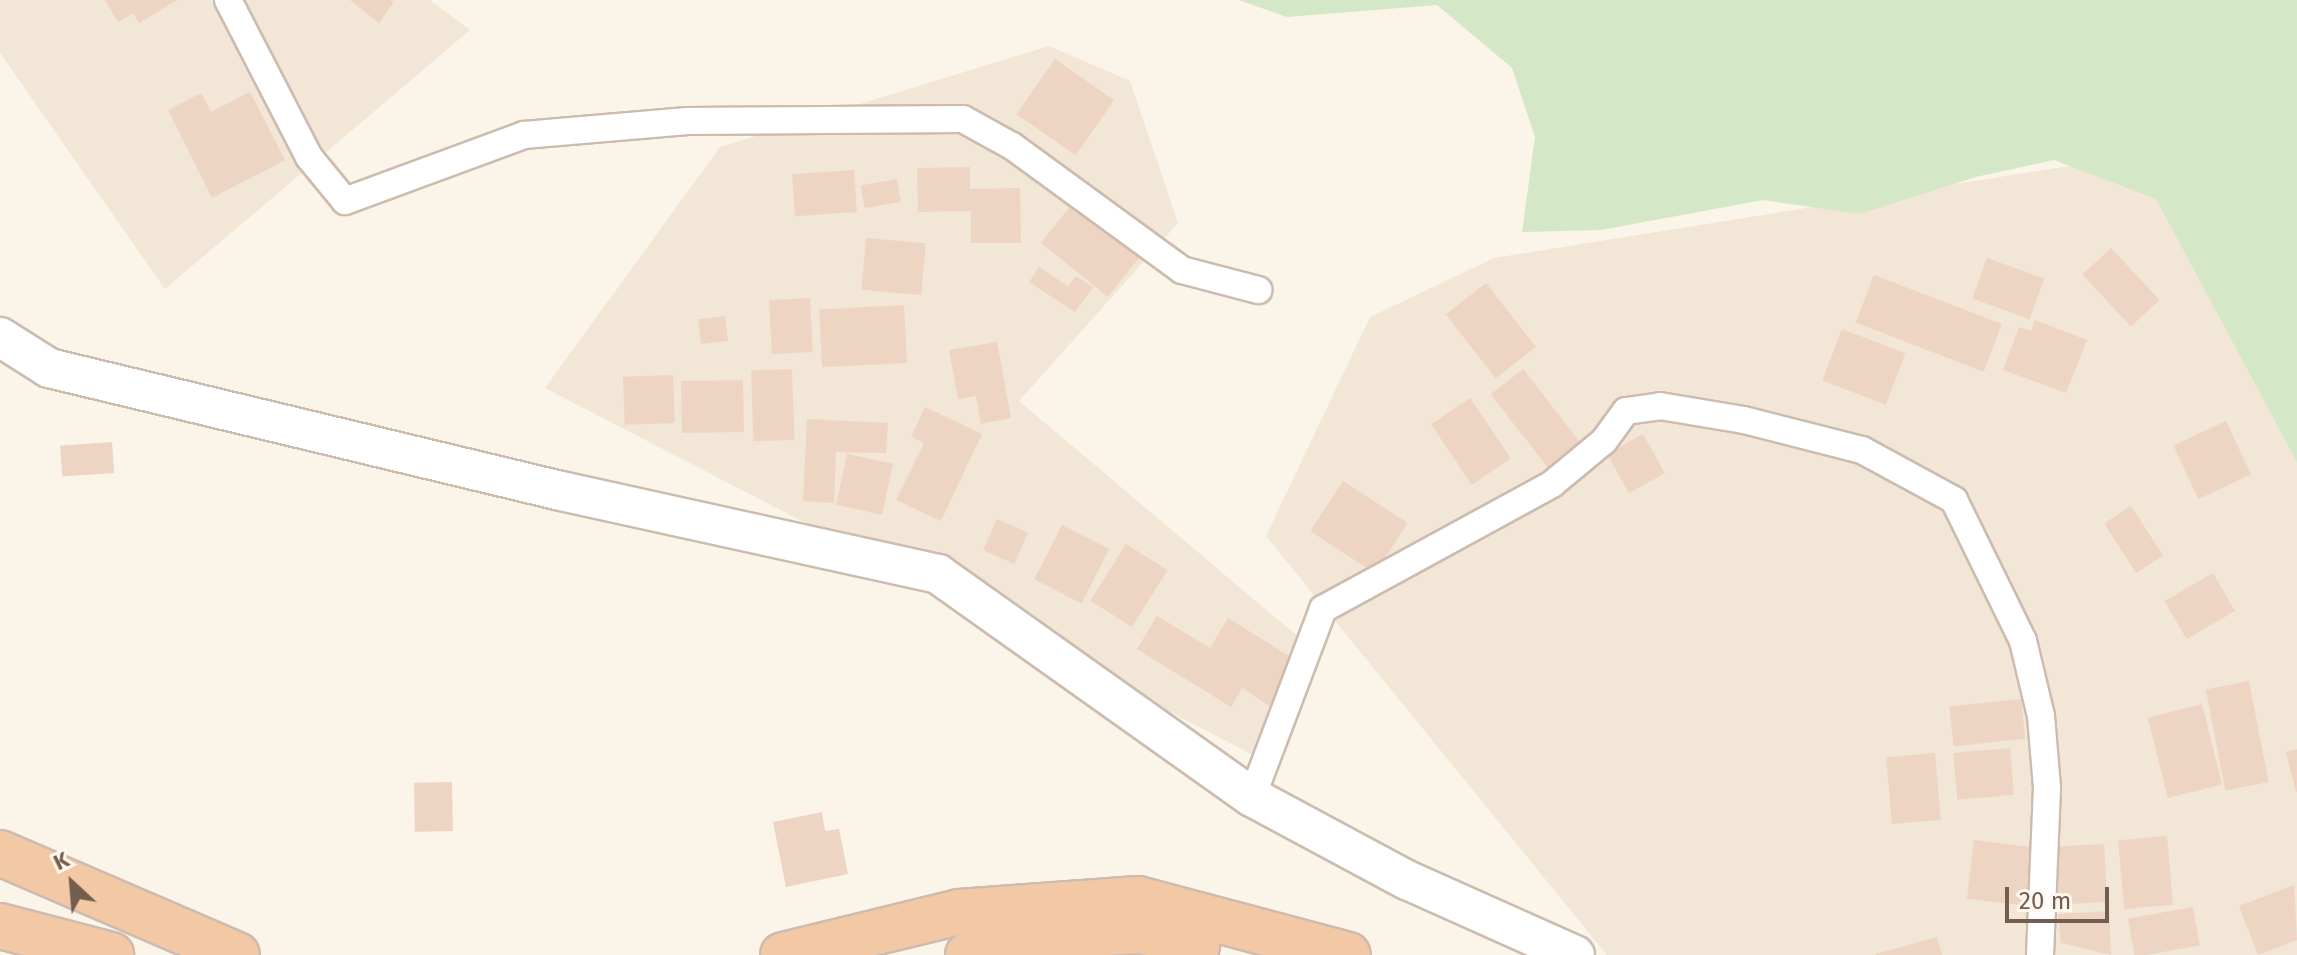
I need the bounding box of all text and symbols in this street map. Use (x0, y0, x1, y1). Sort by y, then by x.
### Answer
north arrow (32, 843, 112, 923)
text: K (49, 846, 73, 876)
scale bar (2009, 871, 2113, 921)
text: 20 m (2019, 887, 2071, 915)

